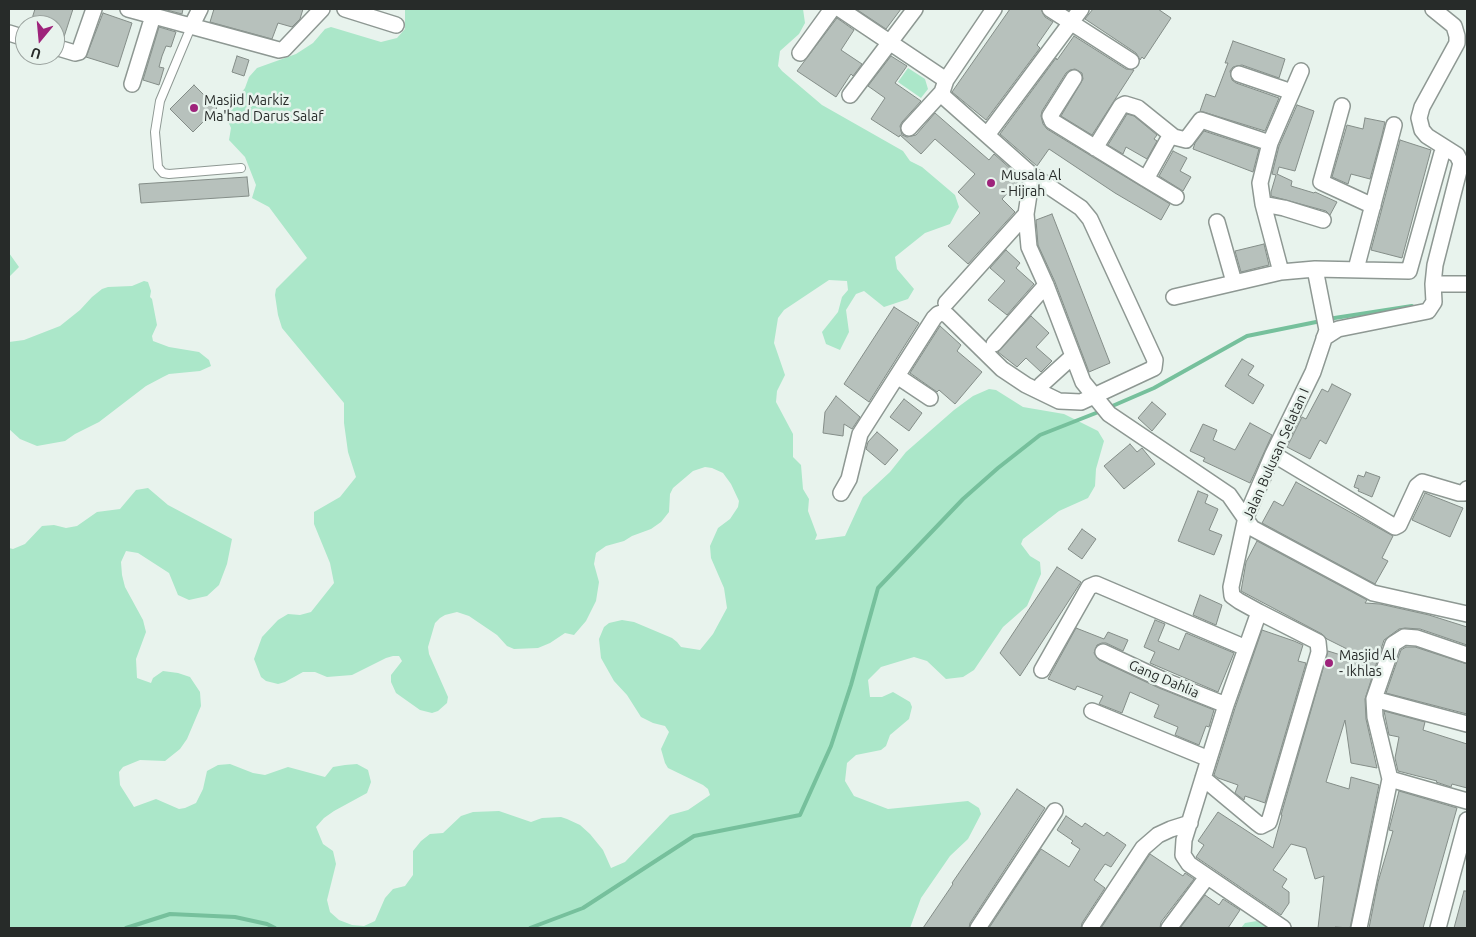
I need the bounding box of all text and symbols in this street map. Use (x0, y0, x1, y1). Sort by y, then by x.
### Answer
north arrow (15, 15, 65, 65)
text: U (29, 44, 43, 62)
place label: Masjid Markiz Ma'had Darus Salaf (204, 92, 324, 124)
marker: Masjid Markiz Ma'had Darus Salaf (188, 102, 200, 114)
place label: Musala Al - Hijrah (1001, 167, 1061, 200)
marker: Musala Al - Hijrah (985, 177, 997, 189)
street label: Jalan Bulusan Selatan I (1239, 385, 1313, 523)
place label: Masjid Al - Ikhlas (1339, 647, 1395, 680)
street label: Gang Dahlia (1126, 657, 1202, 701)
marker: Masjid Al - Ikhlas (1323, 657, 1335, 669)

